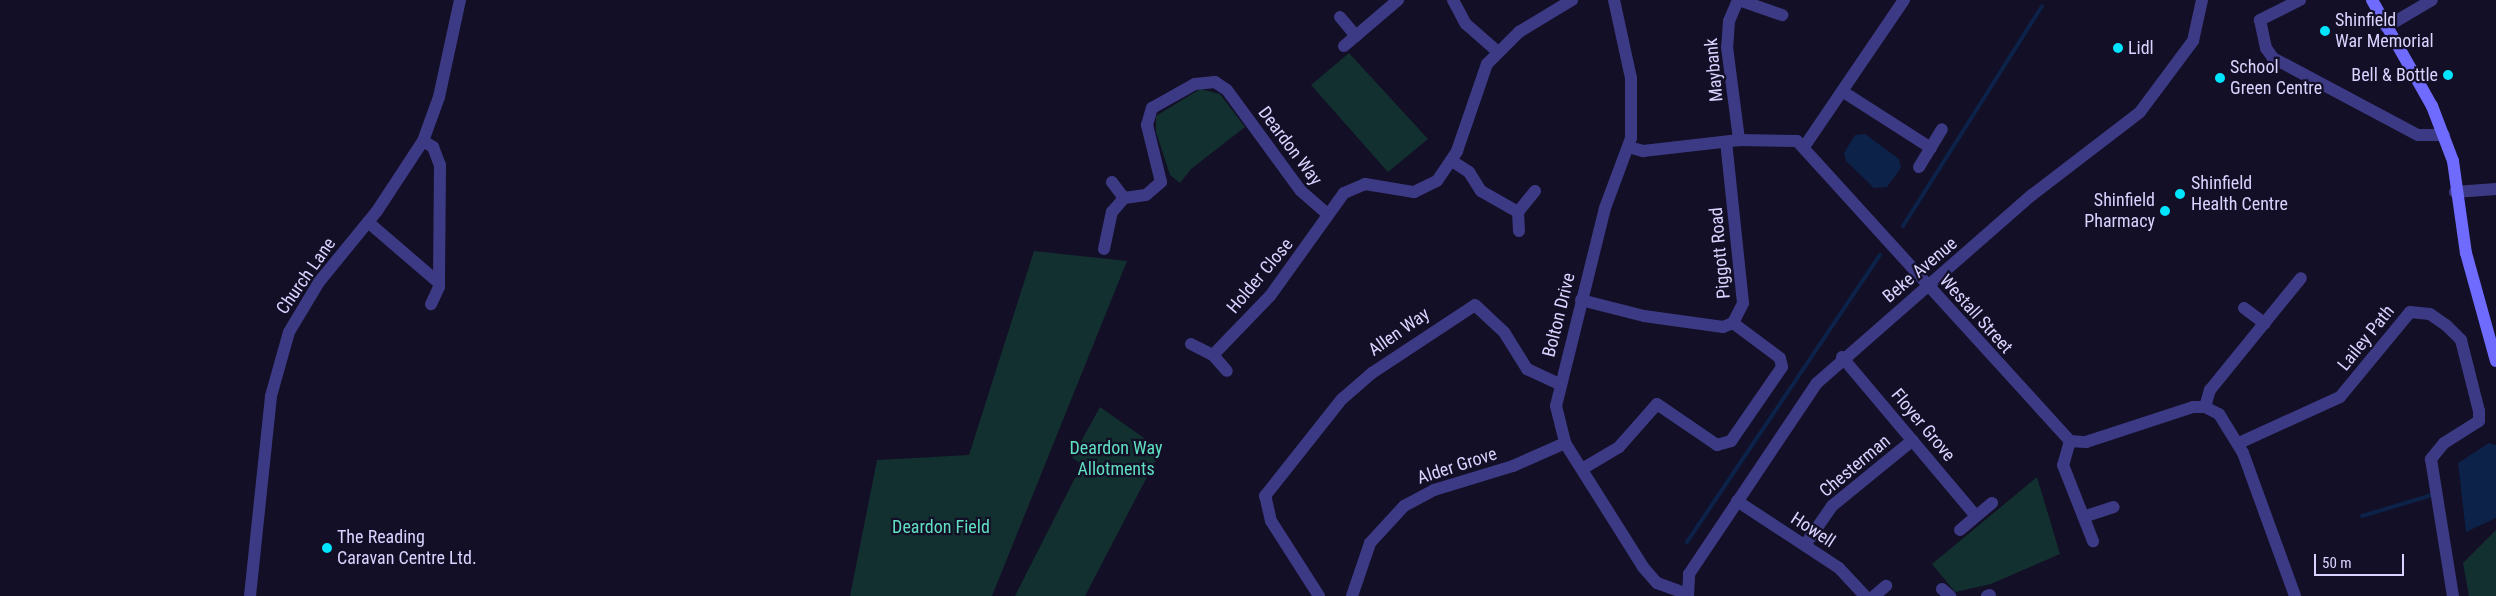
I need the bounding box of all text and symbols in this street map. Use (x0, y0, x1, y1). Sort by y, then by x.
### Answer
place label: Shinfield War Memorial (2335, 10, 2434, 52)
marker: Shinfield War Memorial (2319, 25, 2331, 37)
street label: Maybank (1700, 37, 1728, 103)
place label: Lidl (2128, 37, 2154, 59)
marker: Lidl (2112, 42, 2124, 54)
place label: School Green Centre (2230, 57, 2322, 100)
place label: Bell & Bottle (2351, 64, 2438, 86)
marker: Bell & Bottle (2442, 69, 2454, 81)
marker: School Green Centre (2214, 72, 2226, 84)
street label: Deardon Way (1253, 102, 1327, 190)
place label: Shinfield Health Centre (2191, 173, 2288, 215)
marker: Shinfield Health Centre (2173, 187, 2187, 201)
place label: Shinfield Pharmacy (2084, 190, 2155, 232)
marker: Shinfield Pharmacy (2159, 205, 2171, 217)
street label: Piggott Road (1705, 206, 1735, 300)
street label: Beke Avenue (1878, 233, 1962, 307)
street label: Church Lane (272, 234, 340, 318)
street label: Holder Close (1222, 234, 1298, 318)
street label: Westall Street (1935, 270, 2017, 358)
street label: Bolton Drive (1538, 271, 1580, 359)
street label: Lailey Path (2333, 301, 2399, 375)
street label: Allen Way (1364, 303, 1434, 361)
street label: Floyer Grove (1886, 384, 1960, 466)
street label: Chesterman (1815, 430, 1895, 502)
park label: Deardon Way Allotments (1070, 438, 1162, 480)
street label: Alder Grove (1414, 443, 1500, 489)
street label: Howell (1787, 508, 1839, 552)
park label: Deardon Field (892, 516, 990, 538)
place label: The Reading Caravan Centre Ltd. (337, 527, 477, 570)
marker: The Reading Caravan Centre Ltd. (321, 542, 333, 554)
scale bar (2316, 544, 2406, 576)
text: 50 m (2322, 554, 2352, 572)

